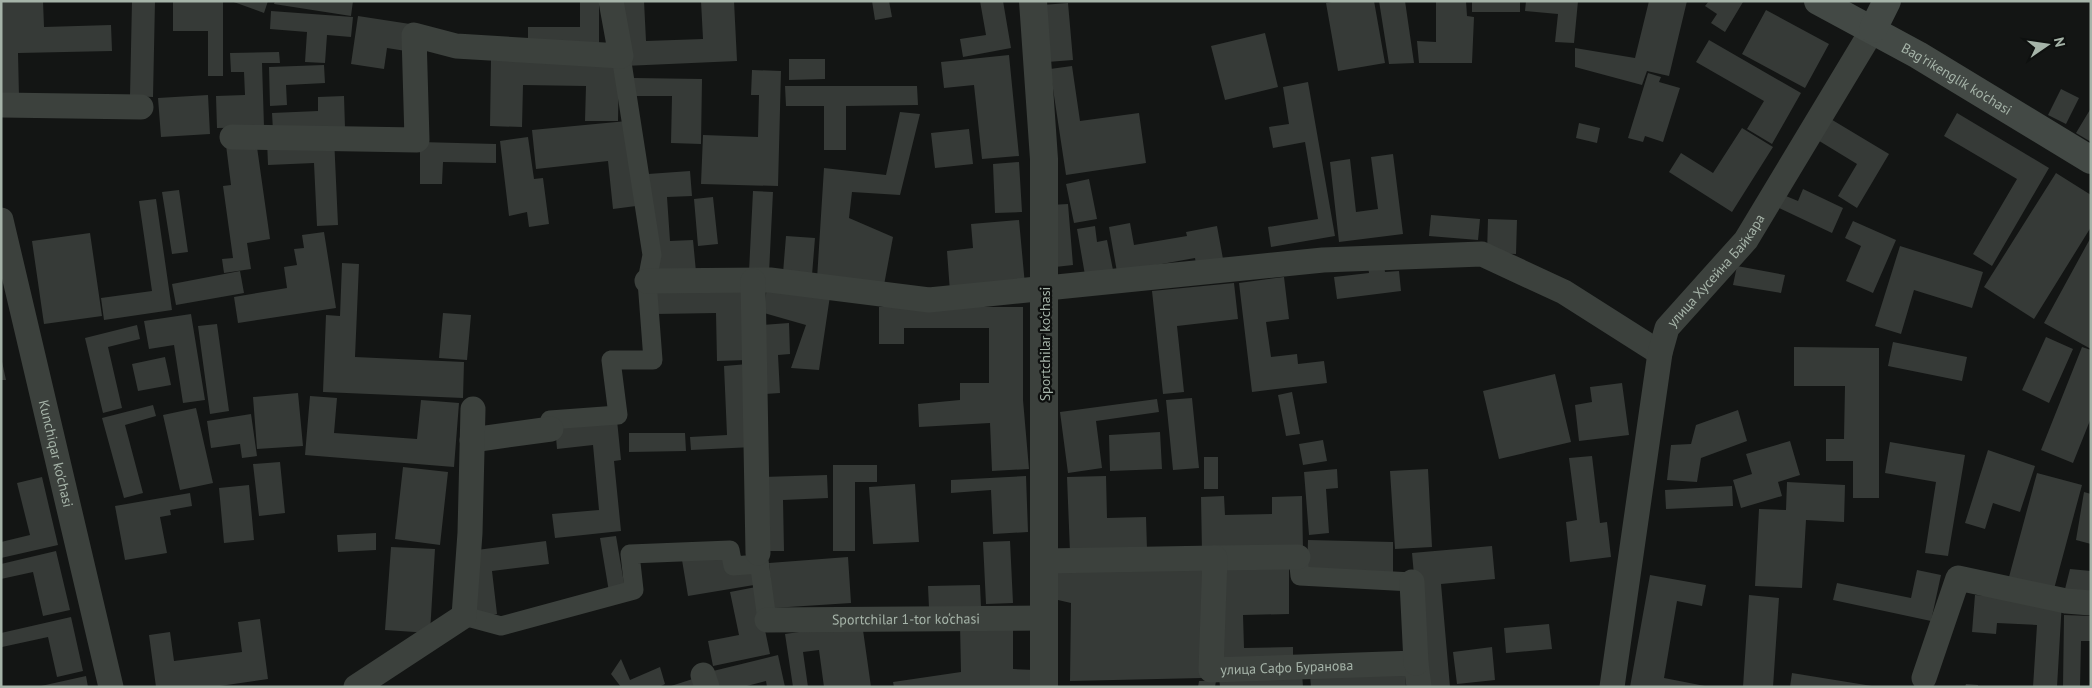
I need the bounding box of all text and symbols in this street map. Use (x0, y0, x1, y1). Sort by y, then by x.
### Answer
north arrow (2022, 20, 2072, 70)
text: N (2050, 36, 2069, 49)
street label: Bag'rikenglik ko'chasi (1898, 39, 2015, 119)
street label: улица Хусейна Байкара (1663, 211, 1769, 331)
street label: Sportchilar ko‘chasi (1036, 287, 1054, 401)
street label: Kunchiqar ko'chasi (35, 398, 77, 509)
street label: Sportchilar 1-tor ko‘chasi (832, 609, 980, 629)
street label: улица Сафо Буранова (1220, 656, 1354, 679)

